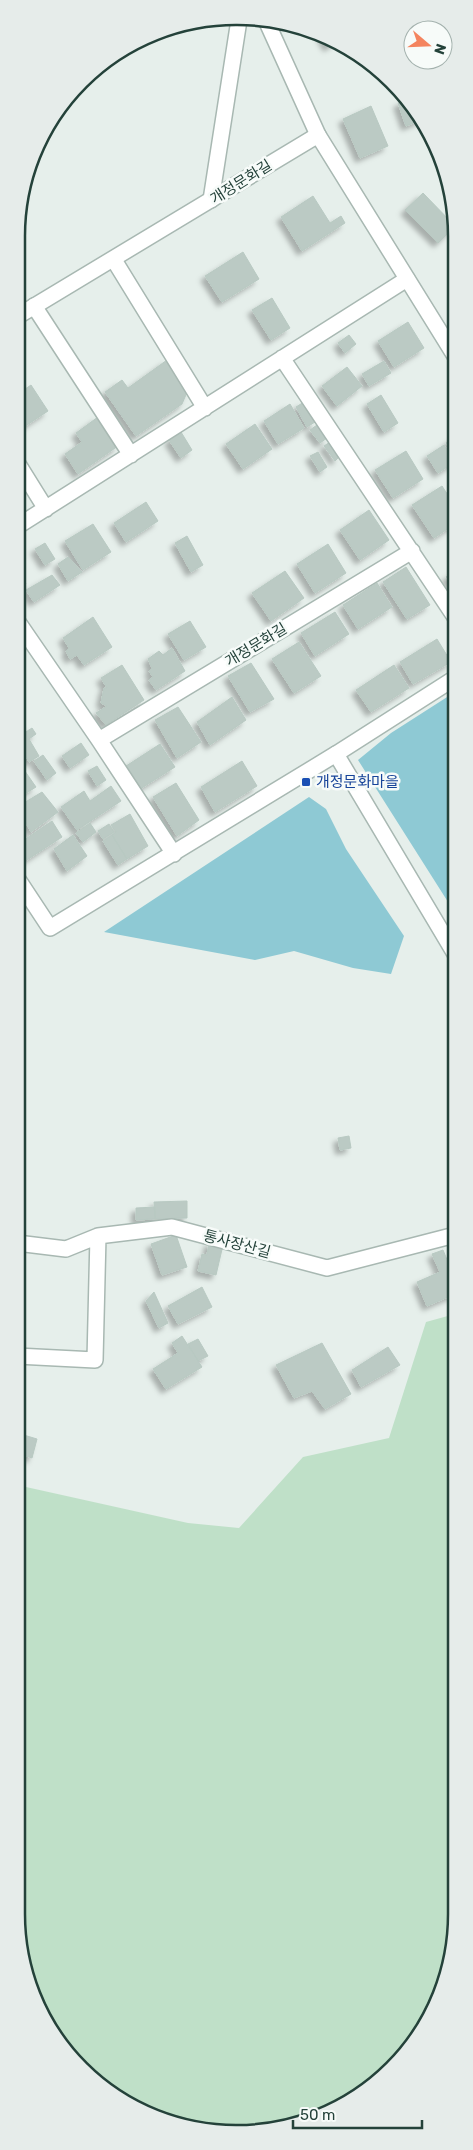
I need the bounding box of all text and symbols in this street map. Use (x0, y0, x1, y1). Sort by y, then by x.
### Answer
north arrow (403, 20, 453, 70)
text: N (430, 42, 449, 57)
street label: 개정문화길 (207, 156, 275, 208)
street label: 개정문화길 (222, 620, 290, 670)
place label: 개정문화마을 (316, 773, 399, 791)
marker: 개정문화마을 (300, 776, 312, 788)
street label: 통사장산길 (201, 1226, 273, 1262)
scale bar (293, 2098, 422, 2130)
text: 50 m (300, 2106, 335, 2124)

